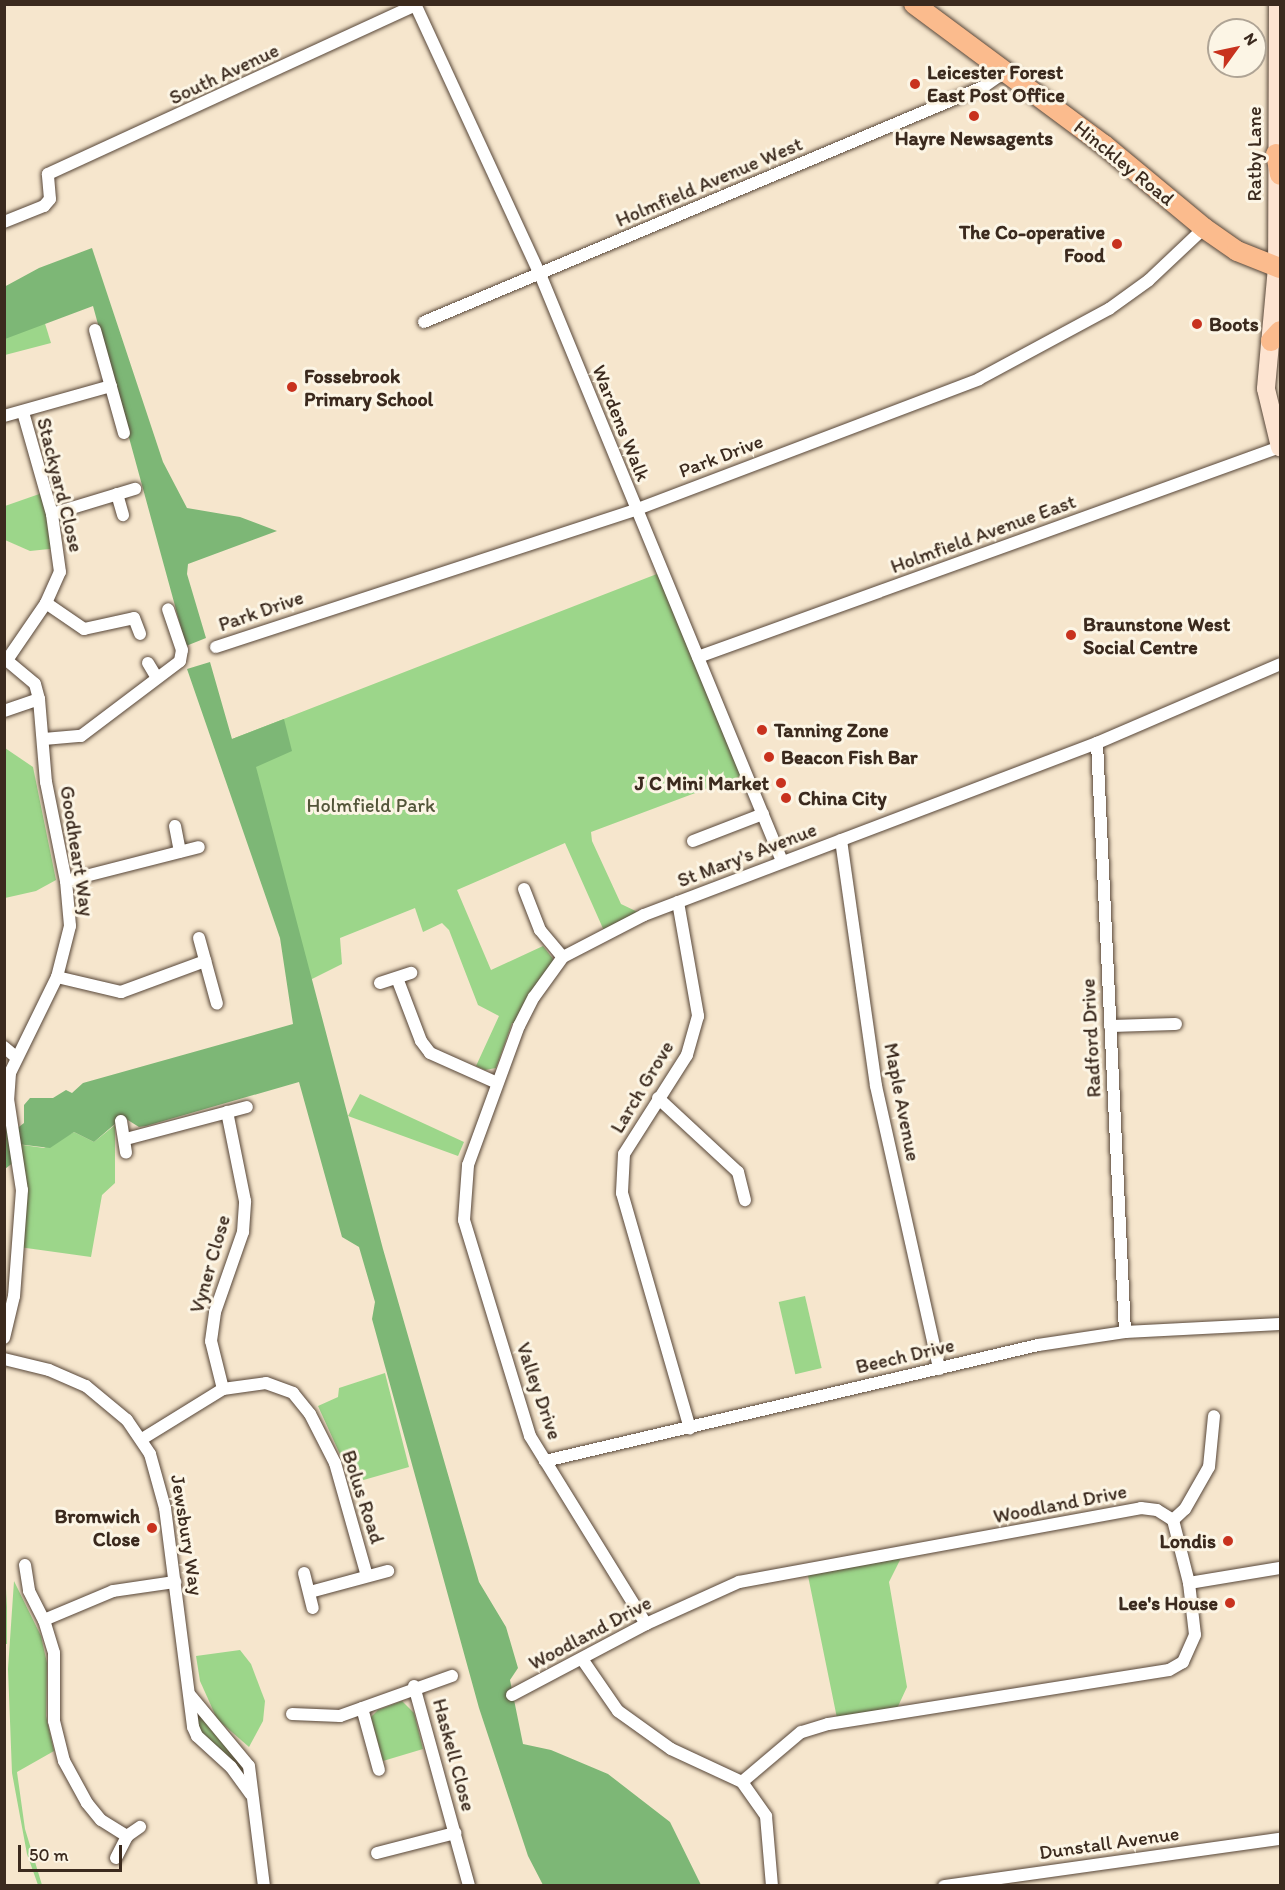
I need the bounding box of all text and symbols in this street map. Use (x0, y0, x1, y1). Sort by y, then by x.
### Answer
north arrow (1207, 18, 1267, 78)
text: N (1240, 29, 1262, 49)
street label: South Avenue (166, 38, 282, 110)
place label: Leicester Forest East Post Office (927, 60, 1064, 107)
marker: Leicester Forest East Post Office (908, 77, 922, 91)
street label: Ratby Lane (1242, 106, 1266, 202)
marker: Hayre Newsagents (967, 109, 981, 123)
street label: Hinckley Road (1069, 115, 1179, 211)
place label: Hayre Newsagents (895, 126, 1053, 150)
street label: Holmfield Avenue West (613, 132, 805, 232)
place label: The Co-operative Food (958, 220, 1105, 267)
marker: The Co-operative Food (1110, 237, 1124, 251)
place label: Boots (1209, 312, 1259, 336)
marker: Boots (1190, 317, 1204, 331)
street label: Wardens Walk (587, 362, 655, 484)
place label: Fossebrook Primary School (304, 364, 433, 411)
marker: Fossebrook Primary School (285, 380, 299, 394)
street label: Stackyard Close (32, 415, 88, 555)
street label: Park Drive (675, 429, 767, 483)
street label: Holmfield Avenue East (888, 490, 1078, 578)
street label: Park Drive (215, 585, 307, 637)
place label: Braunstone West Social Centre (1083, 612, 1230, 659)
marker: Braunstone West Social Centre (1064, 628, 1078, 642)
place label: Tanning Zone (774, 718, 889, 742)
marker: Tanning Zone (755, 723, 769, 737)
place label: Beacon Fish Bar (781, 745, 918, 769)
marker: Beacon Fish Bar (762, 750, 776, 764)
place label: J C Mini Market (634, 771, 769, 795)
marker: J C Mini Market (774, 776, 788, 790)
street label: Goodheart Way (55, 784, 99, 918)
place label: China City (798, 786, 887, 810)
marker: China City (779, 791, 793, 805)
park label: Holmfield Park (307, 793, 435, 817)
street label: St Mary's Avenue (674, 818, 820, 892)
street label: Radford Drive (1076, 978, 1106, 1098)
street label: Larch Grove (605, 1036, 679, 1138)
street label: Maple Avenue (879, 1041, 925, 1163)
street label: Vyner Close (185, 1212, 235, 1316)
street label: Beech Drive (853, 1333, 957, 1379)
street label: Valley Drive (511, 1339, 567, 1443)
street label: Bolus Road (337, 1448, 389, 1546)
street label: Jewsbury Way (166, 1473, 208, 1597)
street label: Woodland Drive (991, 1479, 1129, 1529)
place label: Bromwich Close (54, 1504, 140, 1551)
marker: Bromwich Close (145, 1521, 159, 1535)
place label: Londis (1160, 1529, 1216, 1553)
marker: Londis (1221, 1534, 1235, 1548)
street label: Woodland Drive (524, 1591, 656, 1675)
place label: Lee's House (1118, 1591, 1218, 1615)
marker: Lee's House (1223, 1596, 1237, 1610)
street label: Haskell Close (427, 1696, 481, 1814)
street label: Dunstall Avenue (1038, 1821, 1180, 1865)
scale bar (21, 1833, 124, 1871)
text: 50 m (29, 1844, 69, 1866)

